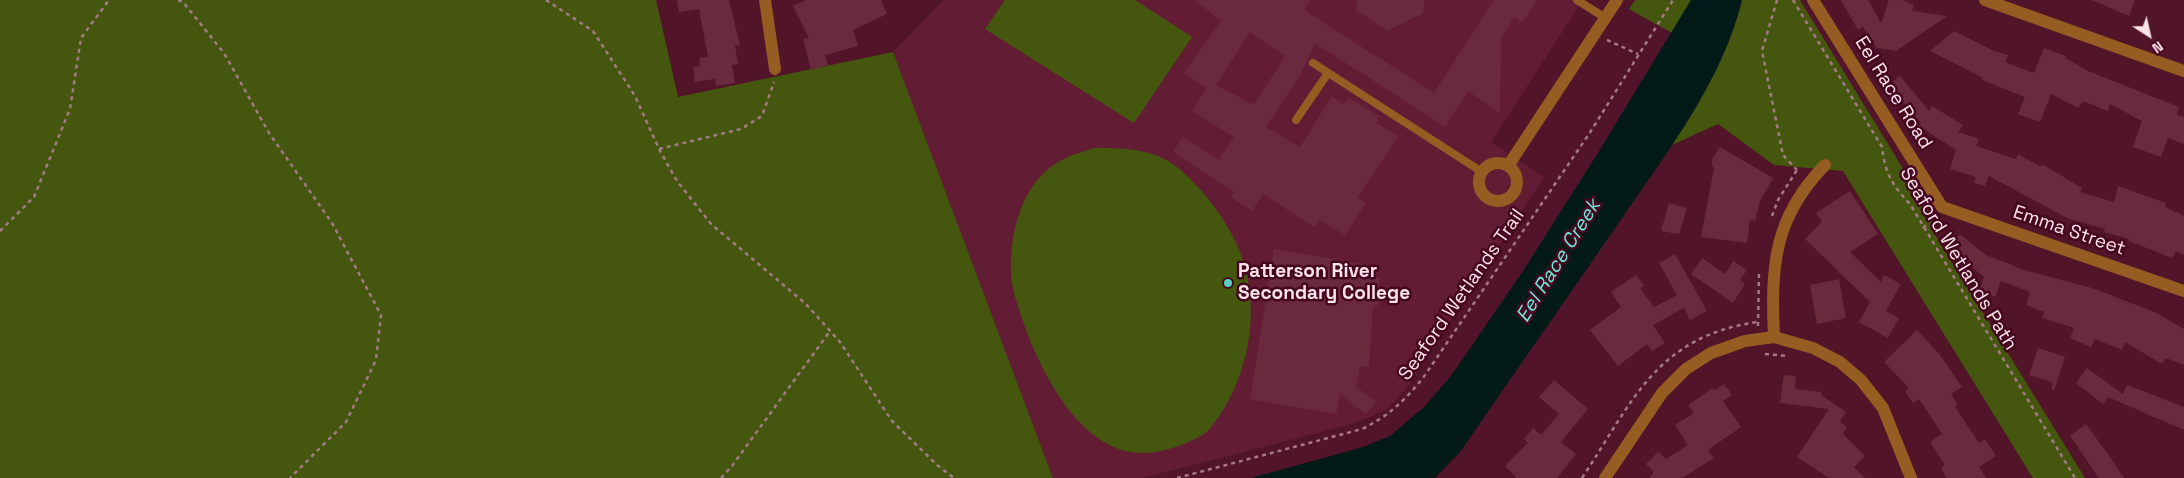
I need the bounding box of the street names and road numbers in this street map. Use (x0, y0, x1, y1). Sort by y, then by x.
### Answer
street label: Eel Race Road (1849, 33, 1937, 153)
street label: Seaford Wetlands Path (1894, 164, 2022, 354)
street label: Emma Street (2010, 201, 2128, 261)
street label: Seaford Wetlands Trail (1394, 205, 1530, 385)

